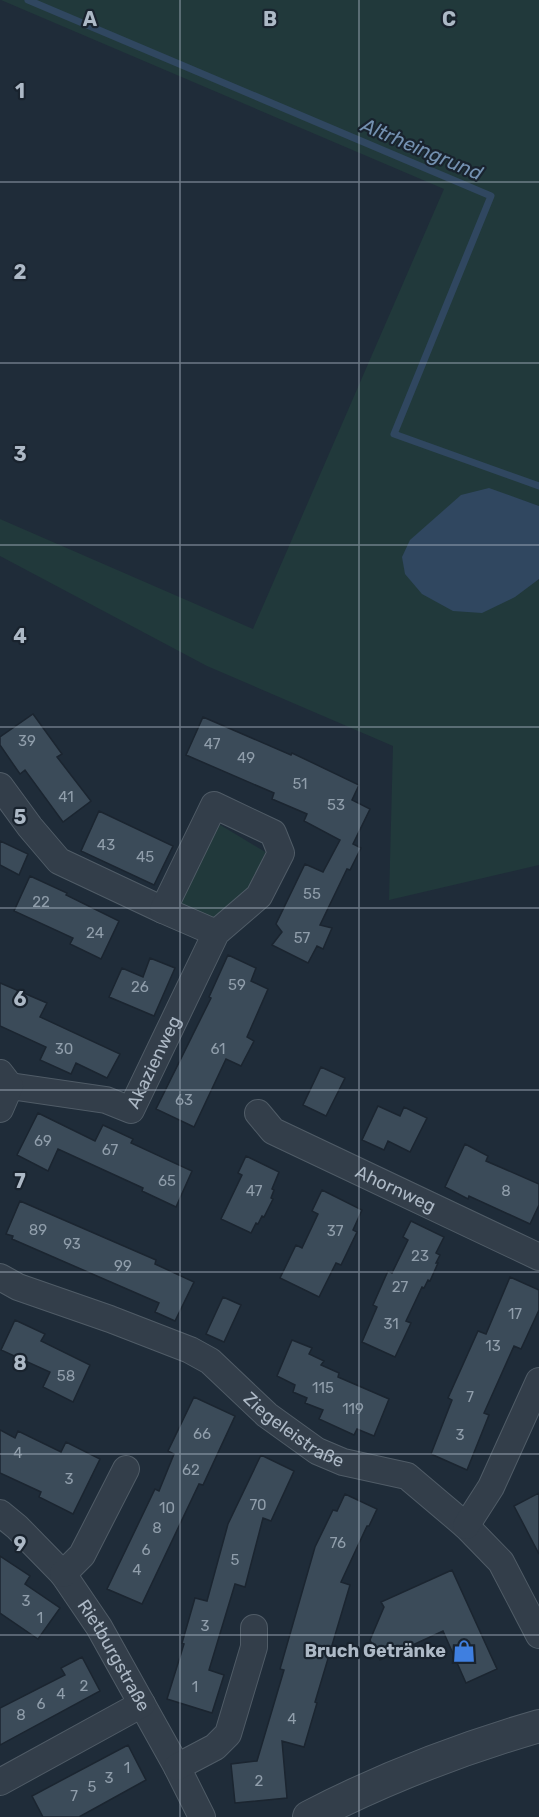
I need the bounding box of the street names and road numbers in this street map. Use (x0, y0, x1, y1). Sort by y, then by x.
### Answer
street label: Akazienweg (122, 1012, 186, 1112)
street label: Ahornweg (352, 1161, 439, 1217)
street label: Ziegeleistraße (239, 1387, 348, 1472)
street label: Rietburgstraße (73, 1595, 155, 1715)

